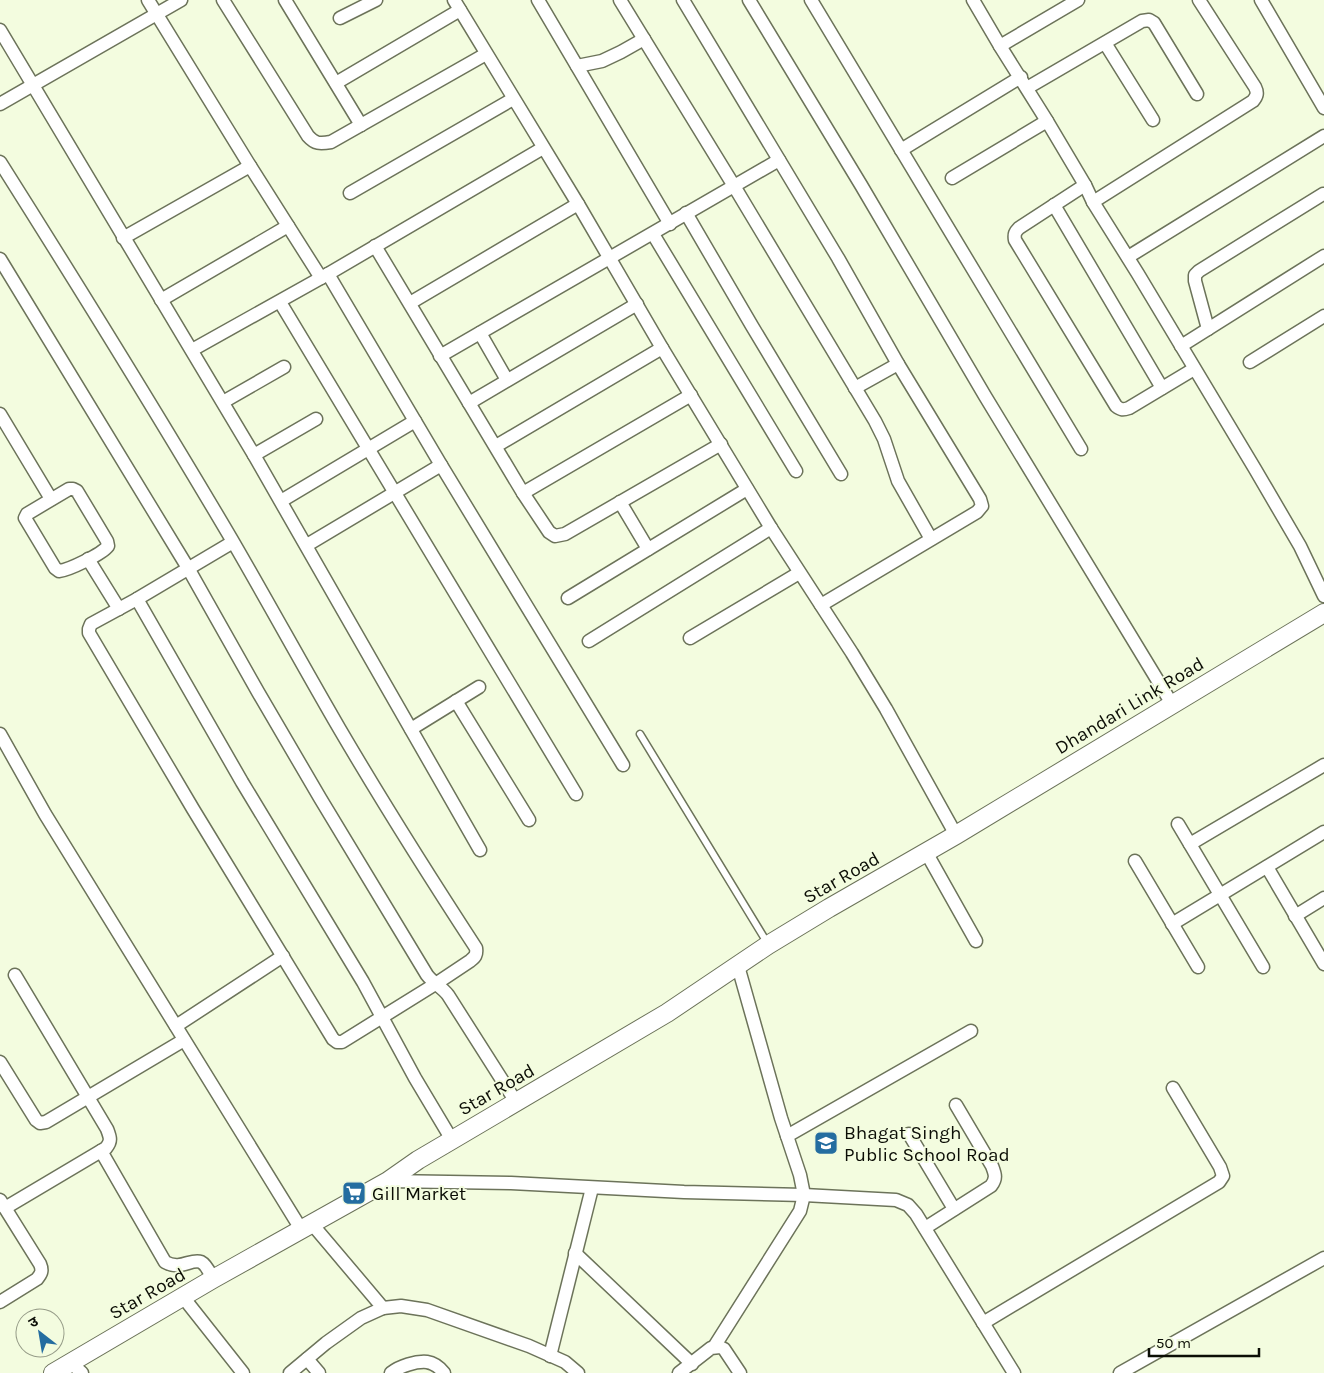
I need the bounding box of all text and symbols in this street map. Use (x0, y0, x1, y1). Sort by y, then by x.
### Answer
street label: Dhandari Link Road (1051, 653, 1208, 759)
street label: Star Road (800, 847, 883, 908)
street label: Star Road (455, 1059, 538, 1120)
place label: Bhagat Singh Public School Road (844, 1122, 1010, 1166)
school or university icon: Bhagat Singh Public School Road (813, 1130, 839, 1156)
supermarket icon: Gill Market (341, 1180, 367, 1206)
place label: Gill Market (372, 1183, 466, 1205)
street label: Star Road (106, 1263, 189, 1324)
north arrow (15, 1308, 65, 1358)
text: उ (26, 1312, 42, 1332)
scale bar (1149, 1326, 1259, 1358)
text: 50 m (1156, 1334, 1191, 1352)

